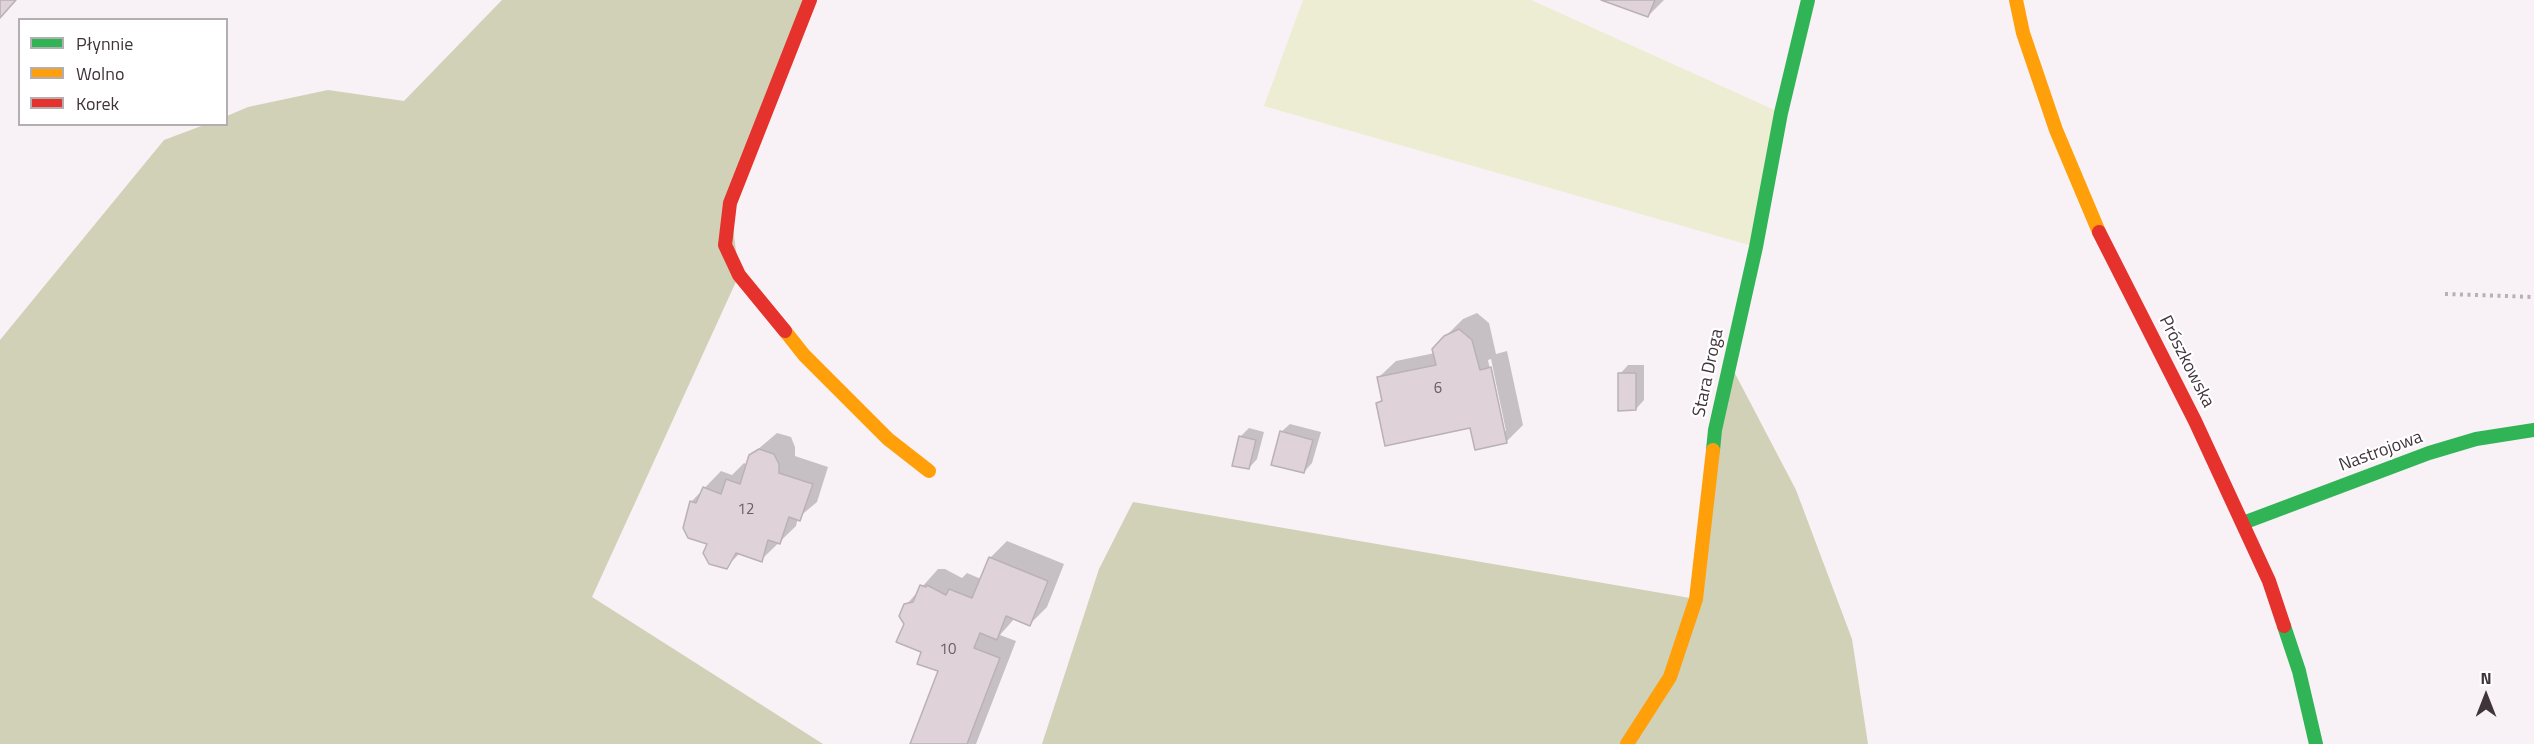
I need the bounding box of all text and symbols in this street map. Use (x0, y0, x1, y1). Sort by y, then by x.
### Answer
legend (18, 18, 228, 126)
text: Płynnie (76, 30, 133, 57)
text: Wolno (76, 60, 124, 87)
text: Korek (76, 90, 119, 117)
street label: Prószkowska (2154, 312, 2218, 412)
street label: Stara Droga (1689, 327, 1729, 419)
house number: 6 (1434, 380, 1442, 398)
street label: Nastrojowa (2336, 427, 2426, 477)
house number: 12 (738, 501, 754, 519)
house number: 10 (940, 641, 956, 659)
north arrow (2456, 666, 2516, 726)
text: N (2480, 666, 2492, 690)

